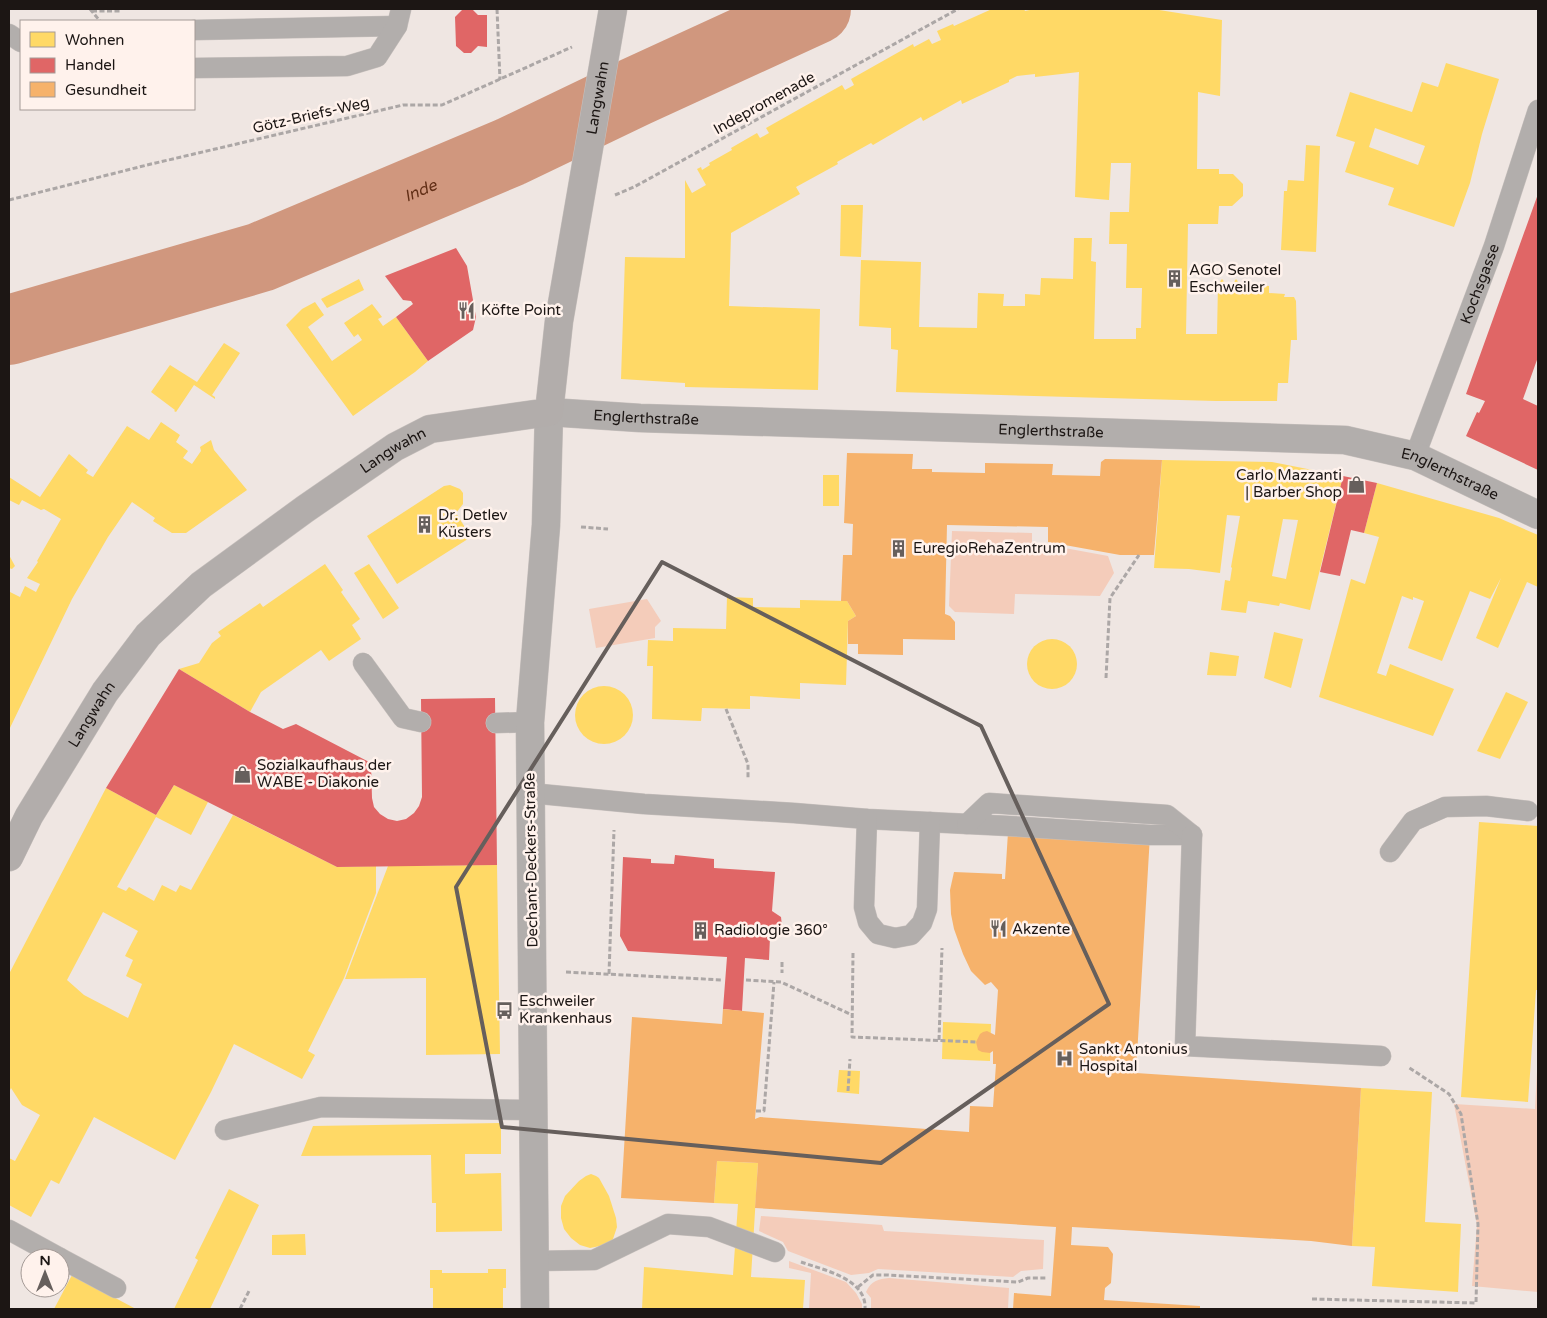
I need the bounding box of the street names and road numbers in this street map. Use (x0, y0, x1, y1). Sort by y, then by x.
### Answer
street label: Langwahn (582, 60, 613, 136)
street label: Indepromenade (710, 68, 818, 138)
street label: Götz-Briefs-Weg (251, 93, 371, 137)
street label: Kochsgasse (1457, 241, 1503, 326)
street label: Englerthstraße (593, 406, 699, 429)
street label: Englerthstraße (998, 420, 1104, 441)
street label: Langwahn (357, 424, 429, 477)
street label: Englerthstraße (1399, 444, 1502, 504)
street label: Langwahn (64, 678, 119, 751)
street label: Dechant-Deckers-Straße (520, 772, 542, 948)

